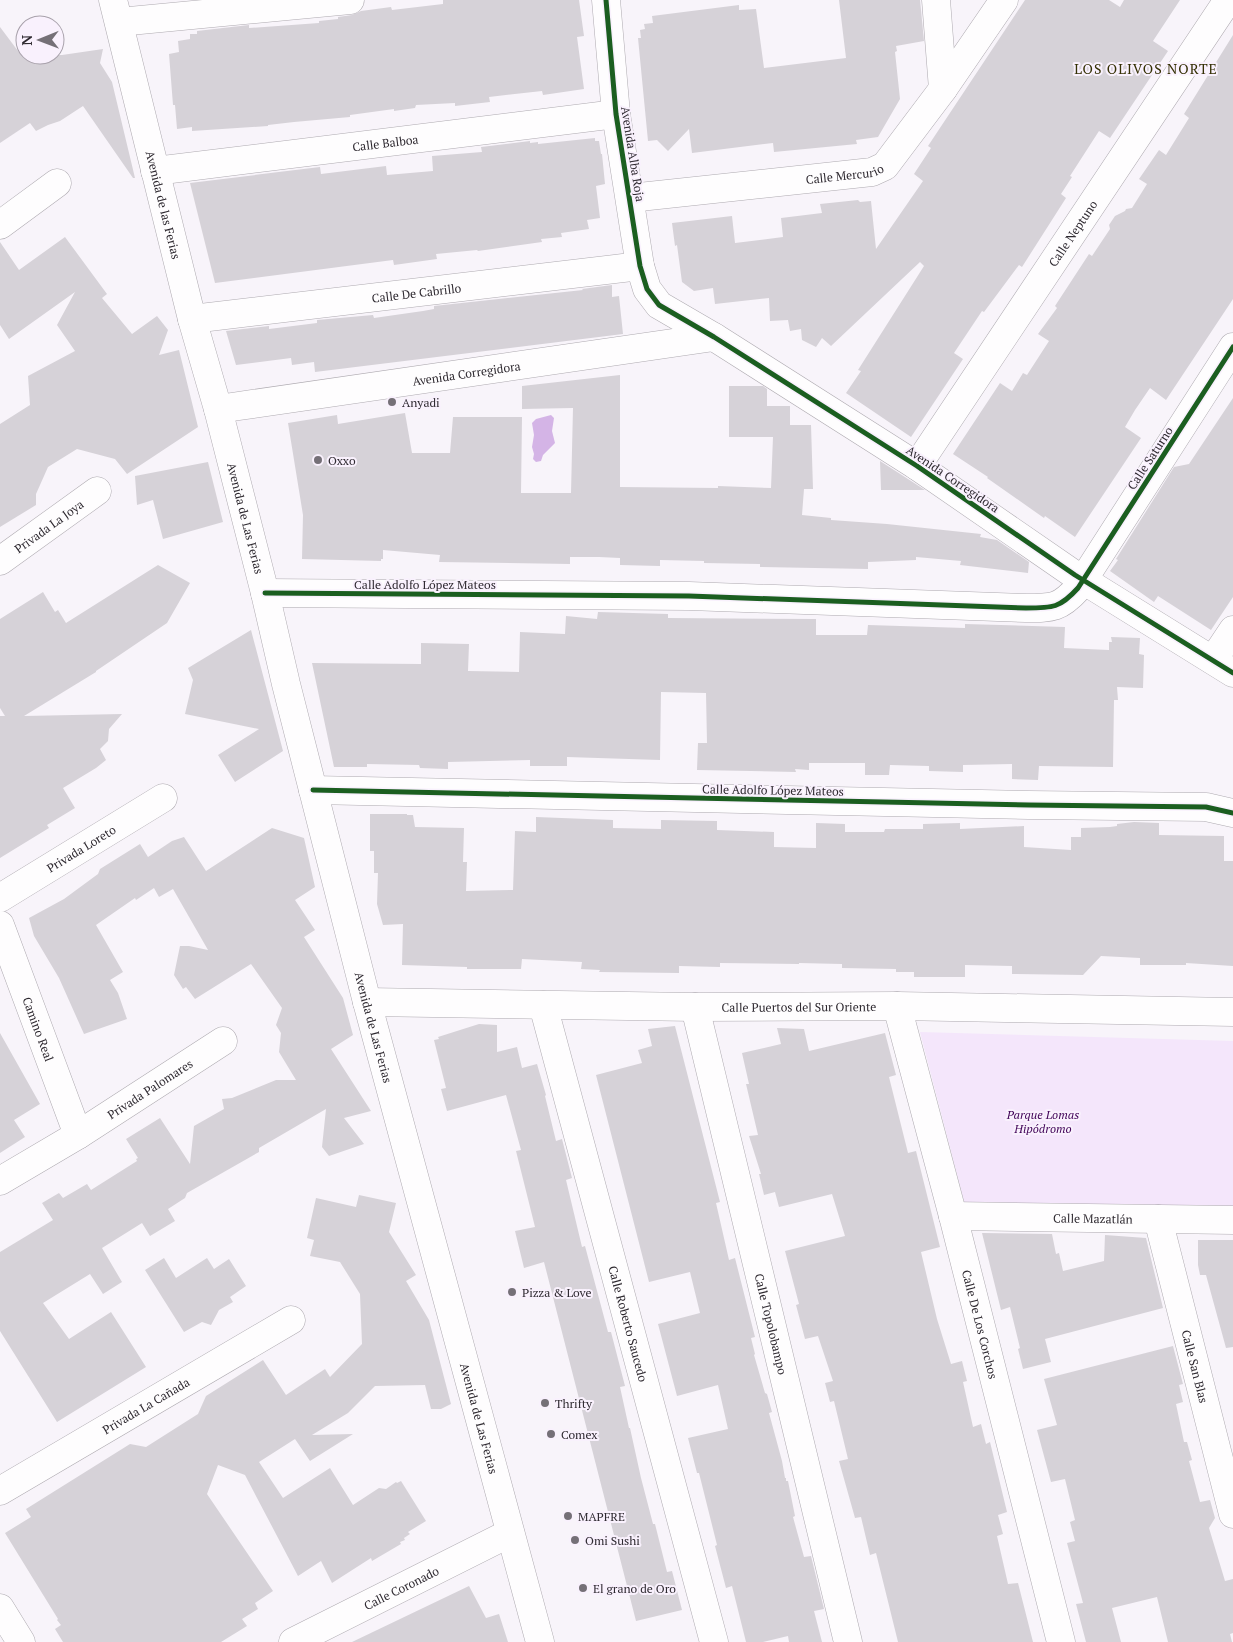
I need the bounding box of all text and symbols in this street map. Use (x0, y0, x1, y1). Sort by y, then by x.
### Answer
north arrow (15, 15, 65, 65)
text: N (17, 34, 36, 46)
district label: LOS OLIVOS NORTE (1074, 59, 1218, 78)
street label: Avenida Alba Roja (618, 105, 648, 203)
street label: Calle Balboa (351, 131, 419, 154)
street label: Avenida de las Ferias (143, 149, 184, 261)
street label: Calle Mercurio (805, 160, 886, 187)
street label: Calle Neptuno (1045, 197, 1100, 269)
street label: Calle De Cabrillo (371, 280, 462, 305)
street label: Avenida Corregidora (411, 358, 521, 388)
place label: Anyadi (402, 395, 440, 410)
marker: Anyadi (386, 396, 398, 408)
street label: Calle Saturno (1124, 423, 1176, 492)
street label: Avenida Corregidora (904, 442, 1002, 516)
place label: Oxxo (328, 453, 356, 468)
marker: Oxxo (312, 454, 324, 466)
street label: Avenida de Las Ferias (224, 461, 267, 575)
street label: Privada La Joya (11, 496, 86, 556)
street label: Calle Adolfo López Mateos (354, 577, 496, 592)
street label: Calle Adolfo López Mateos (702, 781, 844, 799)
street label: Privada Loreto (44, 821, 119, 875)
street label: Avenida de Las Ferias (352, 970, 396, 1084)
street label: Camino Real (20, 995, 58, 1064)
street label: Calle Puertos del Sur Oriente (721, 999, 876, 1014)
street label: Privada Palomares (104, 1055, 195, 1122)
park label: Parque Lomas Hipódromo (1006, 1107, 1079, 1136)
street label: Calle Mazatlán (1053, 1210, 1133, 1226)
street label: Calle Roberto Saucedo (606, 1264, 651, 1384)
street label: Calle De Los Corchos (959, 1268, 1001, 1380)
street label: Calle Topolobampo (752, 1272, 791, 1376)
place label: Pizza & Love (522, 1285, 591, 1300)
marker: Pizza & Love (506, 1286, 518, 1298)
street label: Calle San Blas (1179, 1328, 1212, 1404)
street label: Avenida de Las Ferias (457, 1361, 502, 1475)
street label: Privada La Cañada (99, 1374, 192, 1437)
place label: Thrifty (555, 1396, 593, 1411)
marker: Thrifty (539, 1397, 551, 1409)
place label: Comex (561, 1427, 598, 1442)
marker: Comex (545, 1428, 557, 1440)
place label: MAPFRE (578, 1509, 625, 1524)
marker: MAPFRE (562, 1510, 574, 1522)
place label: Omi Sushi (585, 1533, 640, 1548)
marker: Omi Sushi (569, 1534, 581, 1546)
street label: Calle Coronado (361, 1562, 441, 1613)
place label: El grano de Oro (593, 1581, 676, 1596)
marker: El grano de Oro (577, 1582, 589, 1594)

